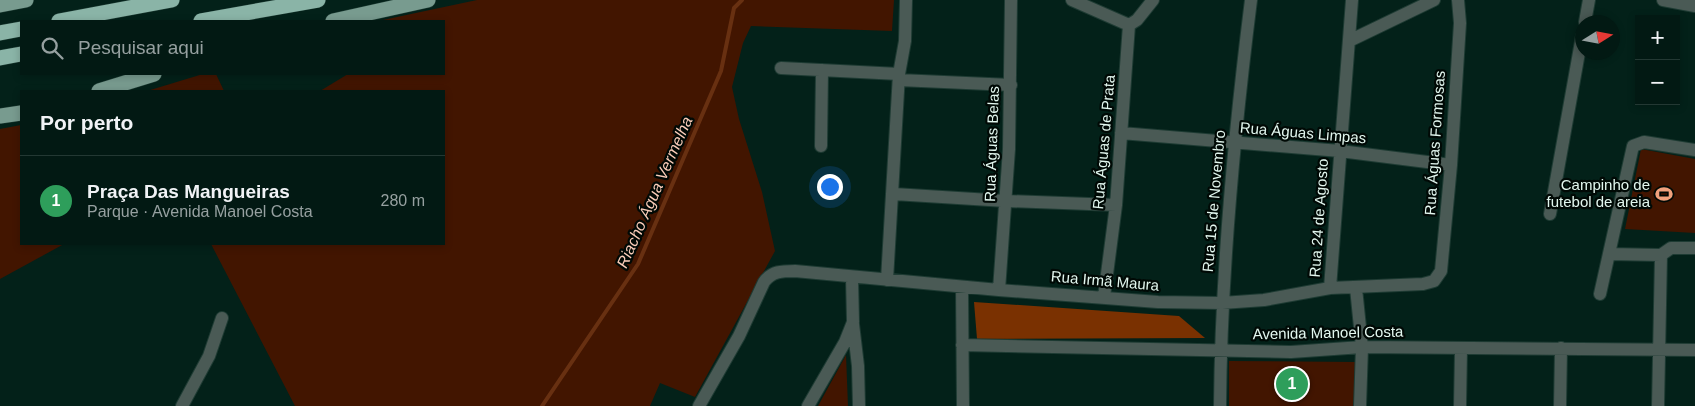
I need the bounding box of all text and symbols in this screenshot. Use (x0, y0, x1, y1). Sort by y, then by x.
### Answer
north arrow (1575, 15, 1620, 60)
map controls (1635, 15, 1680, 105)
button: + (1635, 15, 1680, 60)
search box (20, 20, 445, 75)
icon: search (38, 34, 66, 62)
text: Pesquisar aqui (78, 37, 204, 58)
button: − (1635, 60, 1680, 105)
street label: Rua Águas Formosas (1421, 70, 1448, 216)
street label: Rua Águas de Prata (1089, 73, 1118, 210)
street label: Rua Águas Belas (981, 86, 1002, 202)
text: Por perto (40, 111, 133, 134)
water label: Riacho Água Vermelha (612, 113, 696, 271)
street label: Rua Águas Limpas (1239, 119, 1367, 146)
street label: Rua 15 de Novembro (1199, 129, 1228, 273)
street label: Rua 24 de Agosto (1306, 158, 1331, 278)
your location (817, 174, 843, 200)
place label: Campinho de futebol de areia (1547, 176, 1651, 210)
text: Praça Das Mangueiras (87, 181, 290, 202)
sports icon: Campinho de futebol de areia (1654, 184, 1674, 204)
text: 1 (52, 192, 60, 209)
text: 280 m (381, 192, 425, 209)
text: Parque · Avenida Manoel Costa (87, 203, 313, 220)
street label: Rua Irmã Maura (1050, 267, 1160, 294)
street label: Avenida Manoel Costa (1253, 323, 1404, 342)
pin: 1 (1276, 365, 1308, 403)

